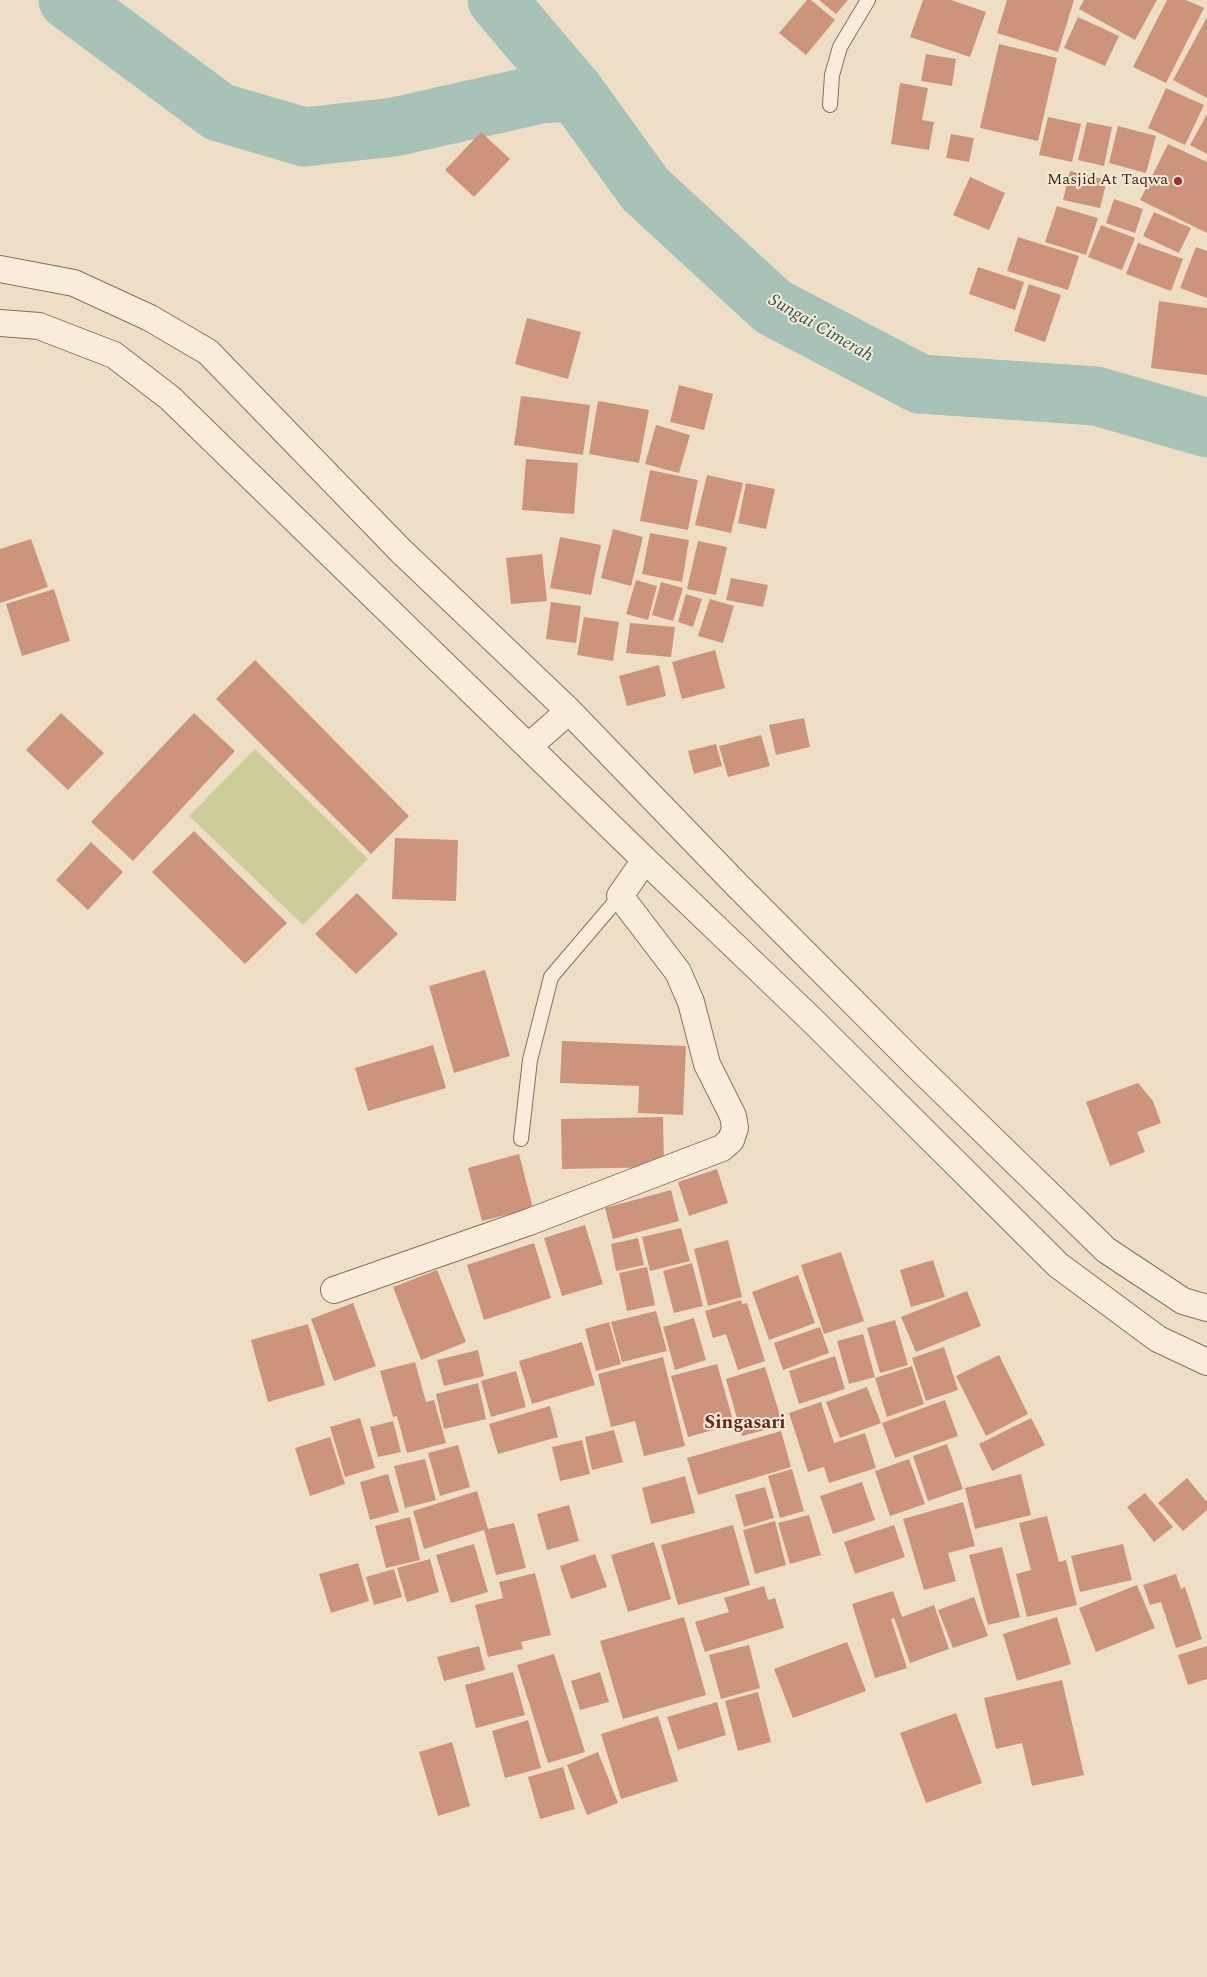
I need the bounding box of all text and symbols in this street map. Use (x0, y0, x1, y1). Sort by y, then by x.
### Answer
place label: Masjid At Taqwa (1047, 171, 1168, 191)
marker: Masjid At Taqwa (1172, 175, 1184, 187)
water label: Sungai Cimerah (764, 290, 876, 368)
district label: Singasari (704, 1413, 786, 1435)

